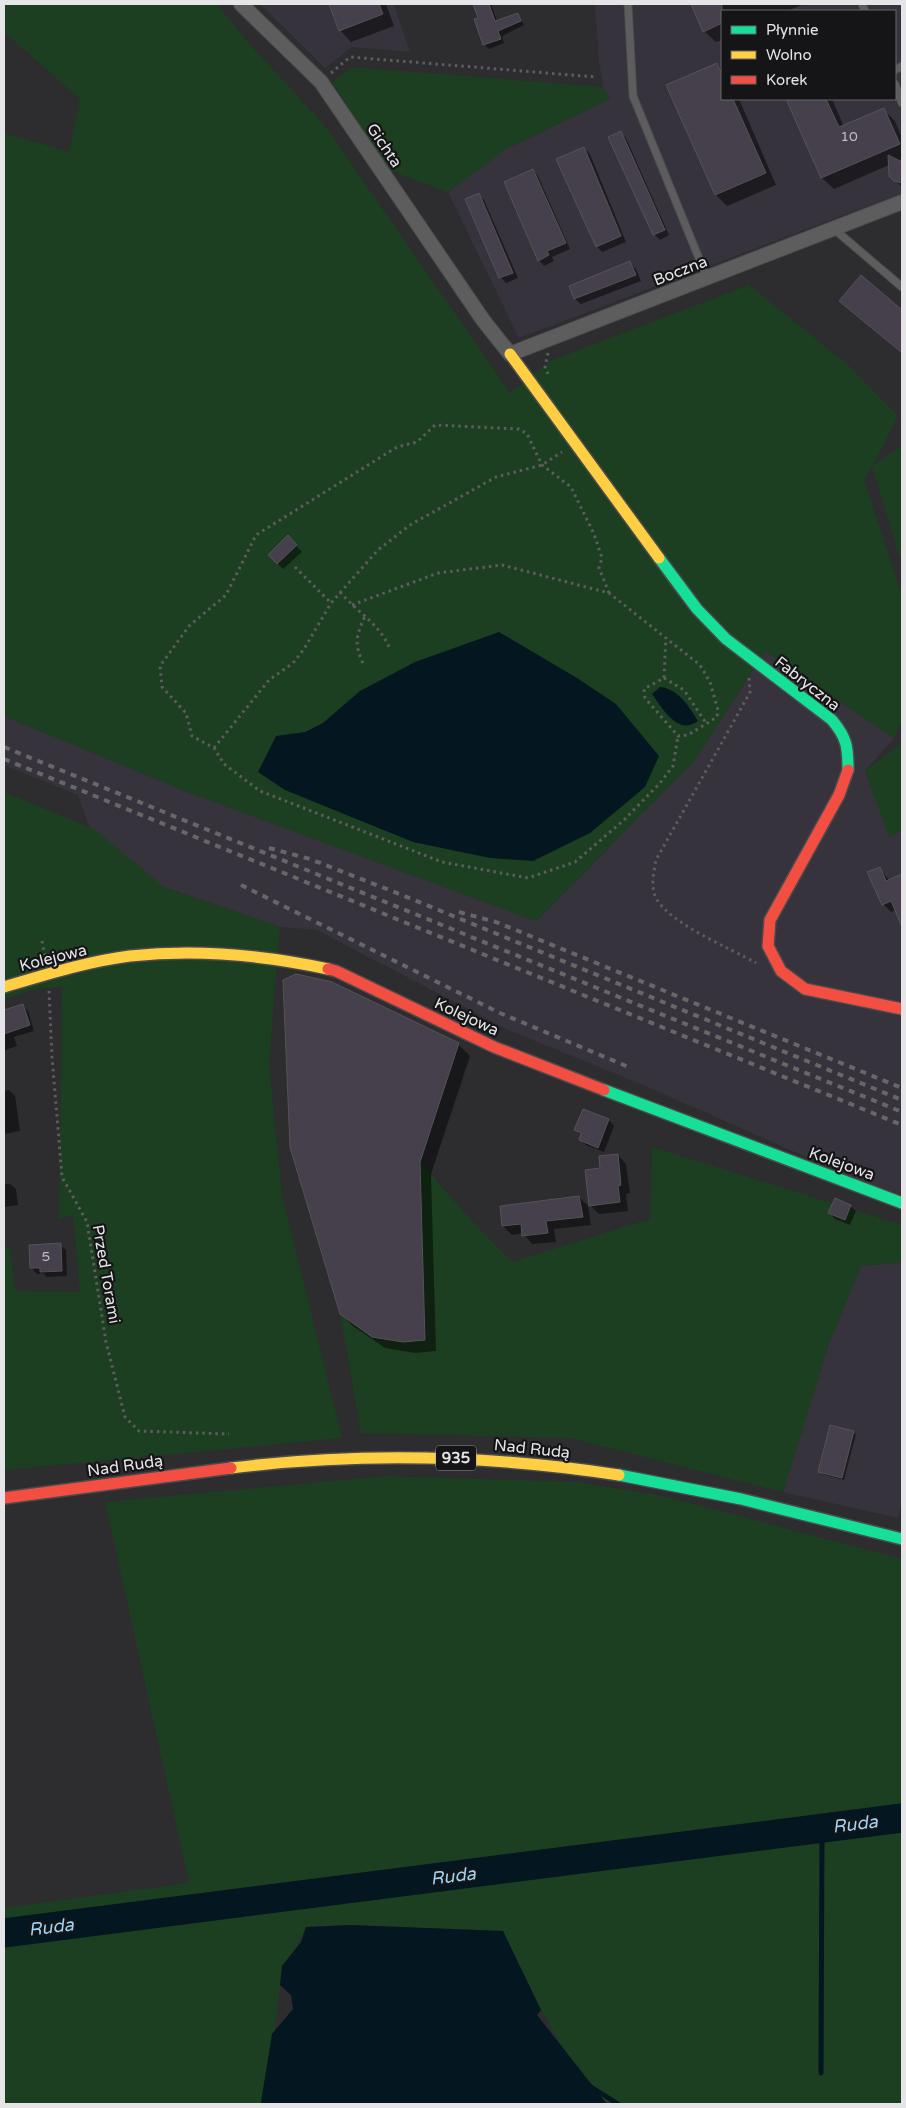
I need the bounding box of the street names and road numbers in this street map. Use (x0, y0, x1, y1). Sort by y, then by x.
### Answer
street label: Gichta (362, 120, 406, 172)
street label: Boczna (651, 252, 710, 290)
street label: Fabryczna (771, 652, 844, 716)
street label: Kolejowa (17, 940, 89, 976)
street label: Kolejowa (431, 993, 502, 1040)
street label: Kolejowa (806, 1143, 877, 1185)
street label: Przed Torami (87, 1223, 125, 1325)
street label: Nad Rudą (493, 1435, 571, 1463)
road number: 935 (436, 1446, 476, 1470)
street label: Nad Rudą (86, 1451, 164, 1481)

